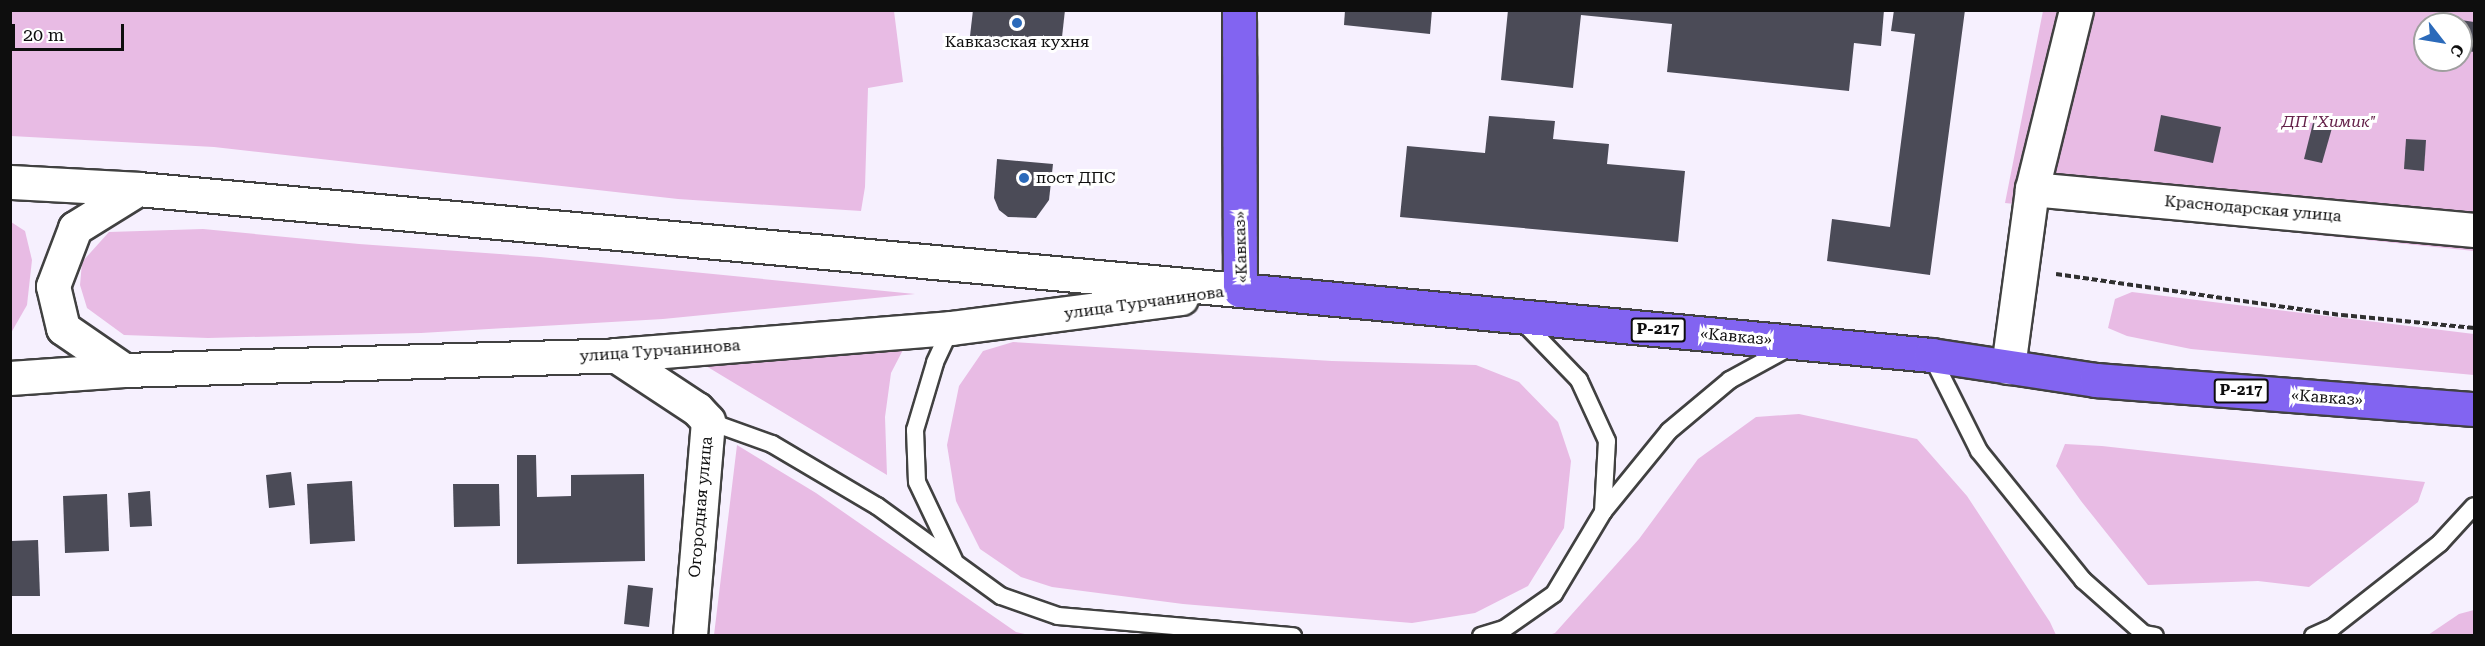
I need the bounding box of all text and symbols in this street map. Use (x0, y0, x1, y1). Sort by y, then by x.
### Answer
scale bar (15, 12, 128, 50)
north arrow (2413, 12, 2473, 72)
marker: Кавказская кухня (1010, 16, 1024, 30)
text: 20 m (23, 24, 64, 45)
place label: Кавказская кухня (945, 32, 1089, 52)
text: С (2446, 41, 2468, 60)
park label: ДП "Химик" (2282, 112, 2376, 132)
place label: пост ДПС (1036, 168, 1116, 188)
marker: пост ДПС (1017, 171, 1031, 185)
street label: Краснодарская улица (2164, 192, 2342, 226)
street label: «Кавказ» (1230, 211, 1252, 283)
street label: улица Турчанинова (1063, 282, 1225, 324)
road number: Р-217 (1630, 318, 1686, 342)
street label: «Кавказ» (1700, 324, 1772, 350)
street label: улица Турчанинова (579, 336, 741, 366)
road number: Р-217 (2212, 379, 2270, 403)
street label: «Кавказ» (2291, 386, 2363, 410)
street label: Огородная улица (685, 435, 717, 579)

